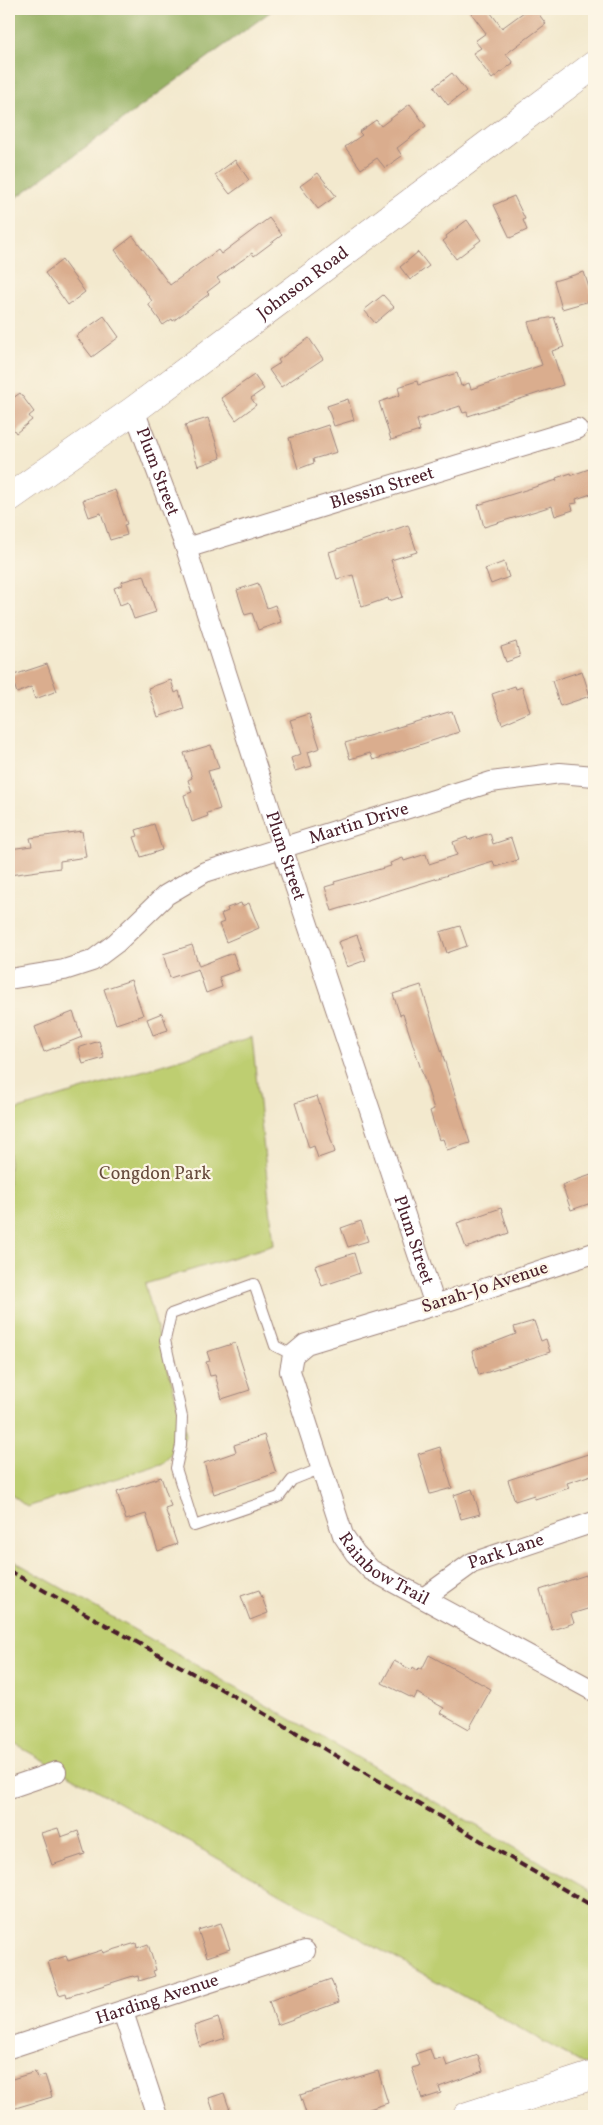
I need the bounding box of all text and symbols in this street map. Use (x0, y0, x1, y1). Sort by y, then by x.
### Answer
street label: Johnson Road (252, 241, 354, 326)
street label: Plum Street (129, 424, 185, 520)
street label: Blessin Street (327, 461, 437, 516)
street label: Martin Drive (306, 796, 412, 851)
street label: Plum Street (259, 808, 312, 904)
park label: Congdon Park (99, 1162, 211, 1187)
street label: Plum Street (387, 1192, 440, 1288)
street label: Sarah-Jo Avenue (419, 1256, 551, 1320)
street label: Rainbow Trail (332, 1527, 434, 1612)
street label: Park Lane (465, 1527, 547, 1576)
street label: Harding Avenue (92, 1968, 222, 2031)

